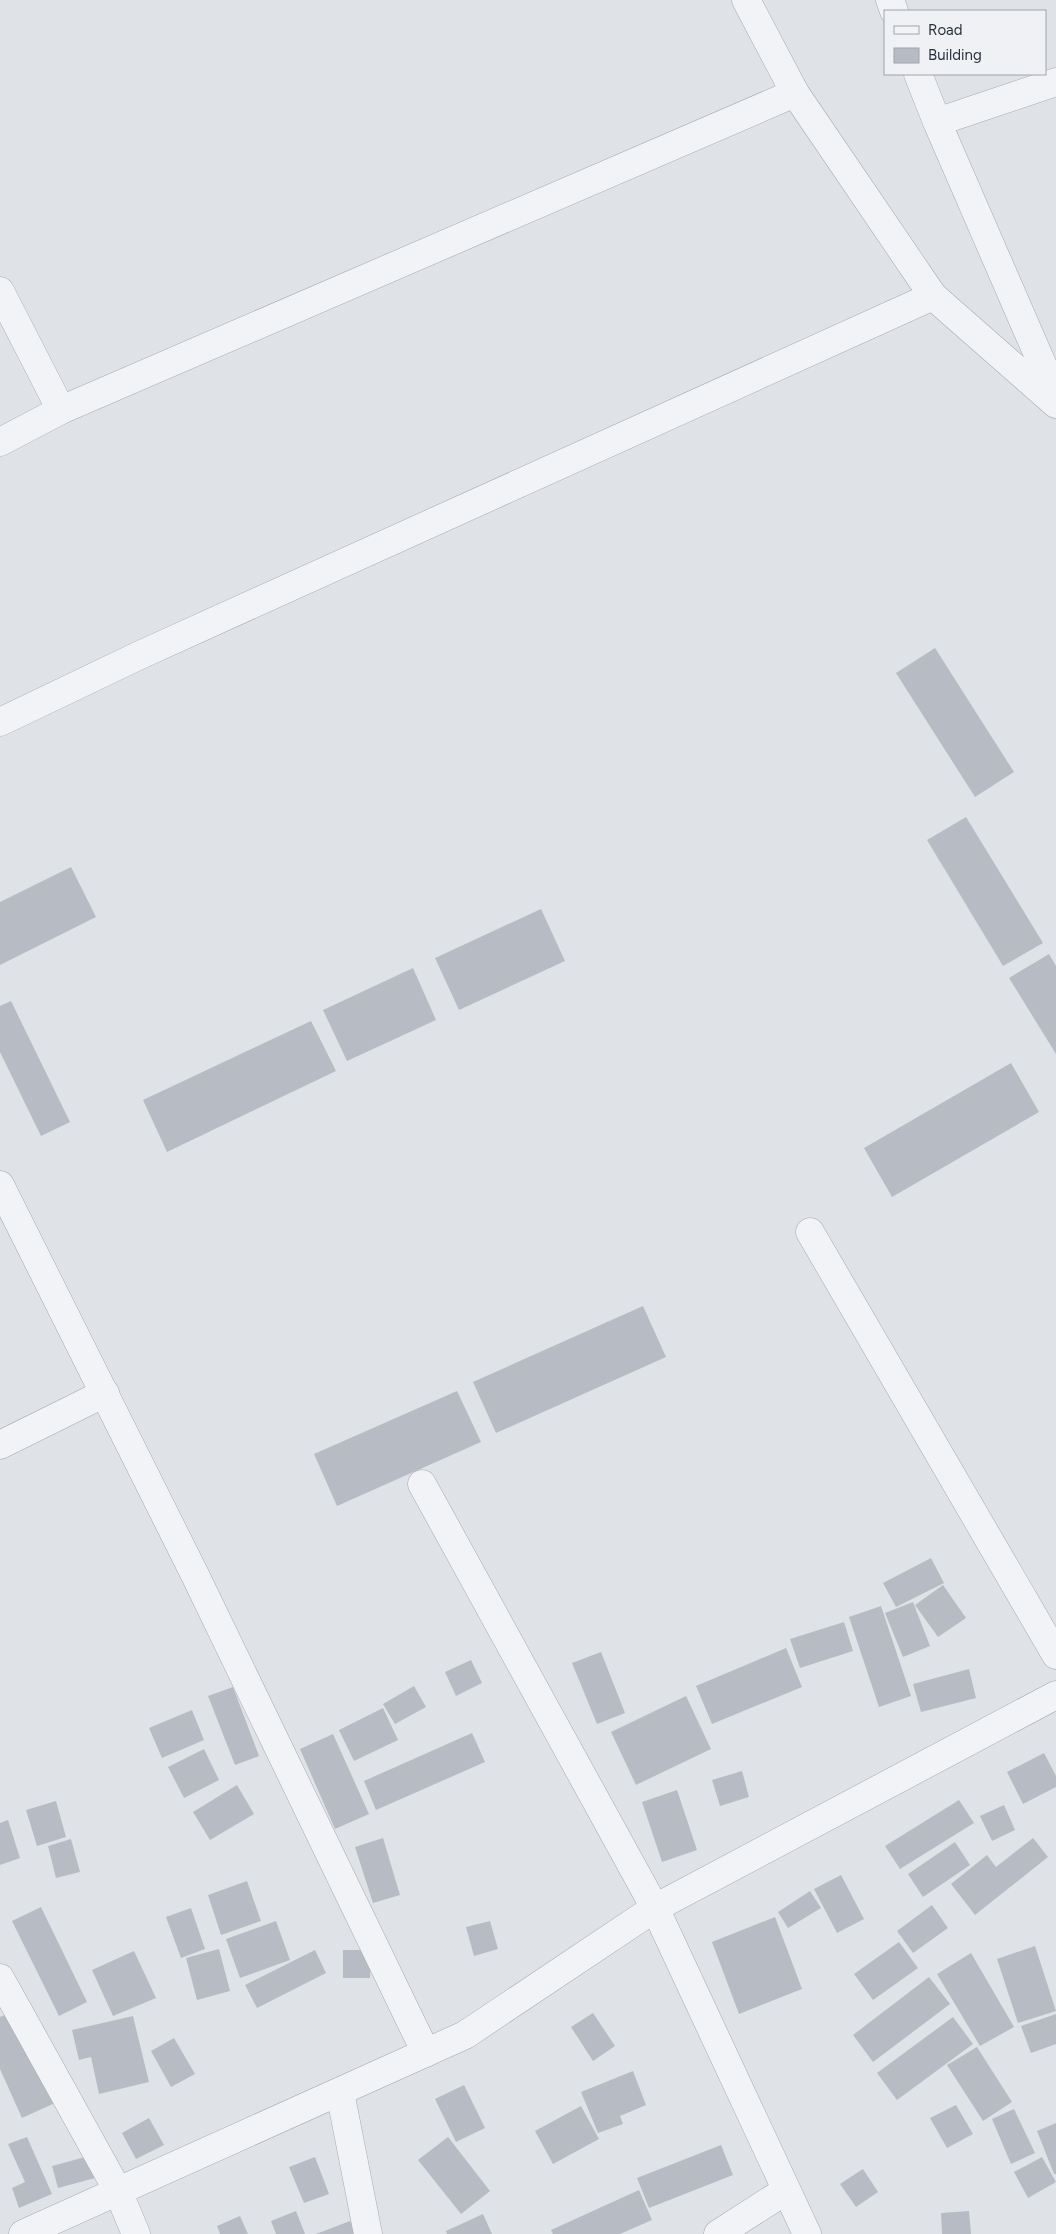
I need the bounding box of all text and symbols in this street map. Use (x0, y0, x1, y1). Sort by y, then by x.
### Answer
legend (884, 10, 1046, 75)
text: Road (928, 21, 963, 39)
text: Building (928, 46, 982, 64)

